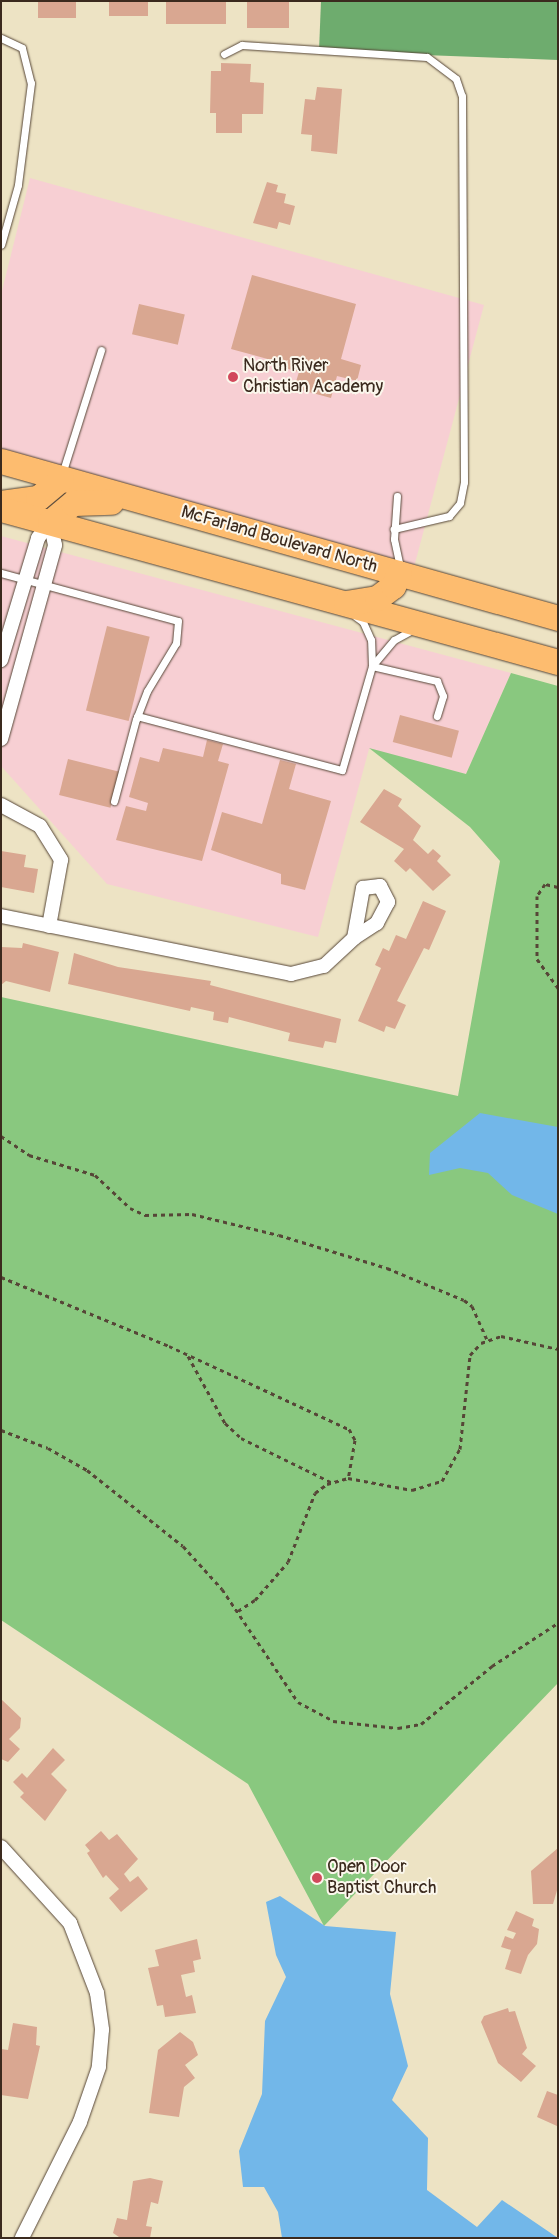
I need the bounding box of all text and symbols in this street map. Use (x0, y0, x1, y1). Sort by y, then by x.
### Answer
place label: North River Christian Academy (243, 356, 383, 398)
marker: North River Christian Academy (227, 371, 239, 383)
street label: McFarland Boulevard North (178, 502, 380, 578)
place label: Open Door Baptist Church (327, 1857, 436, 1900)
marker: Open Door Baptist Church (311, 1872, 323, 1884)

